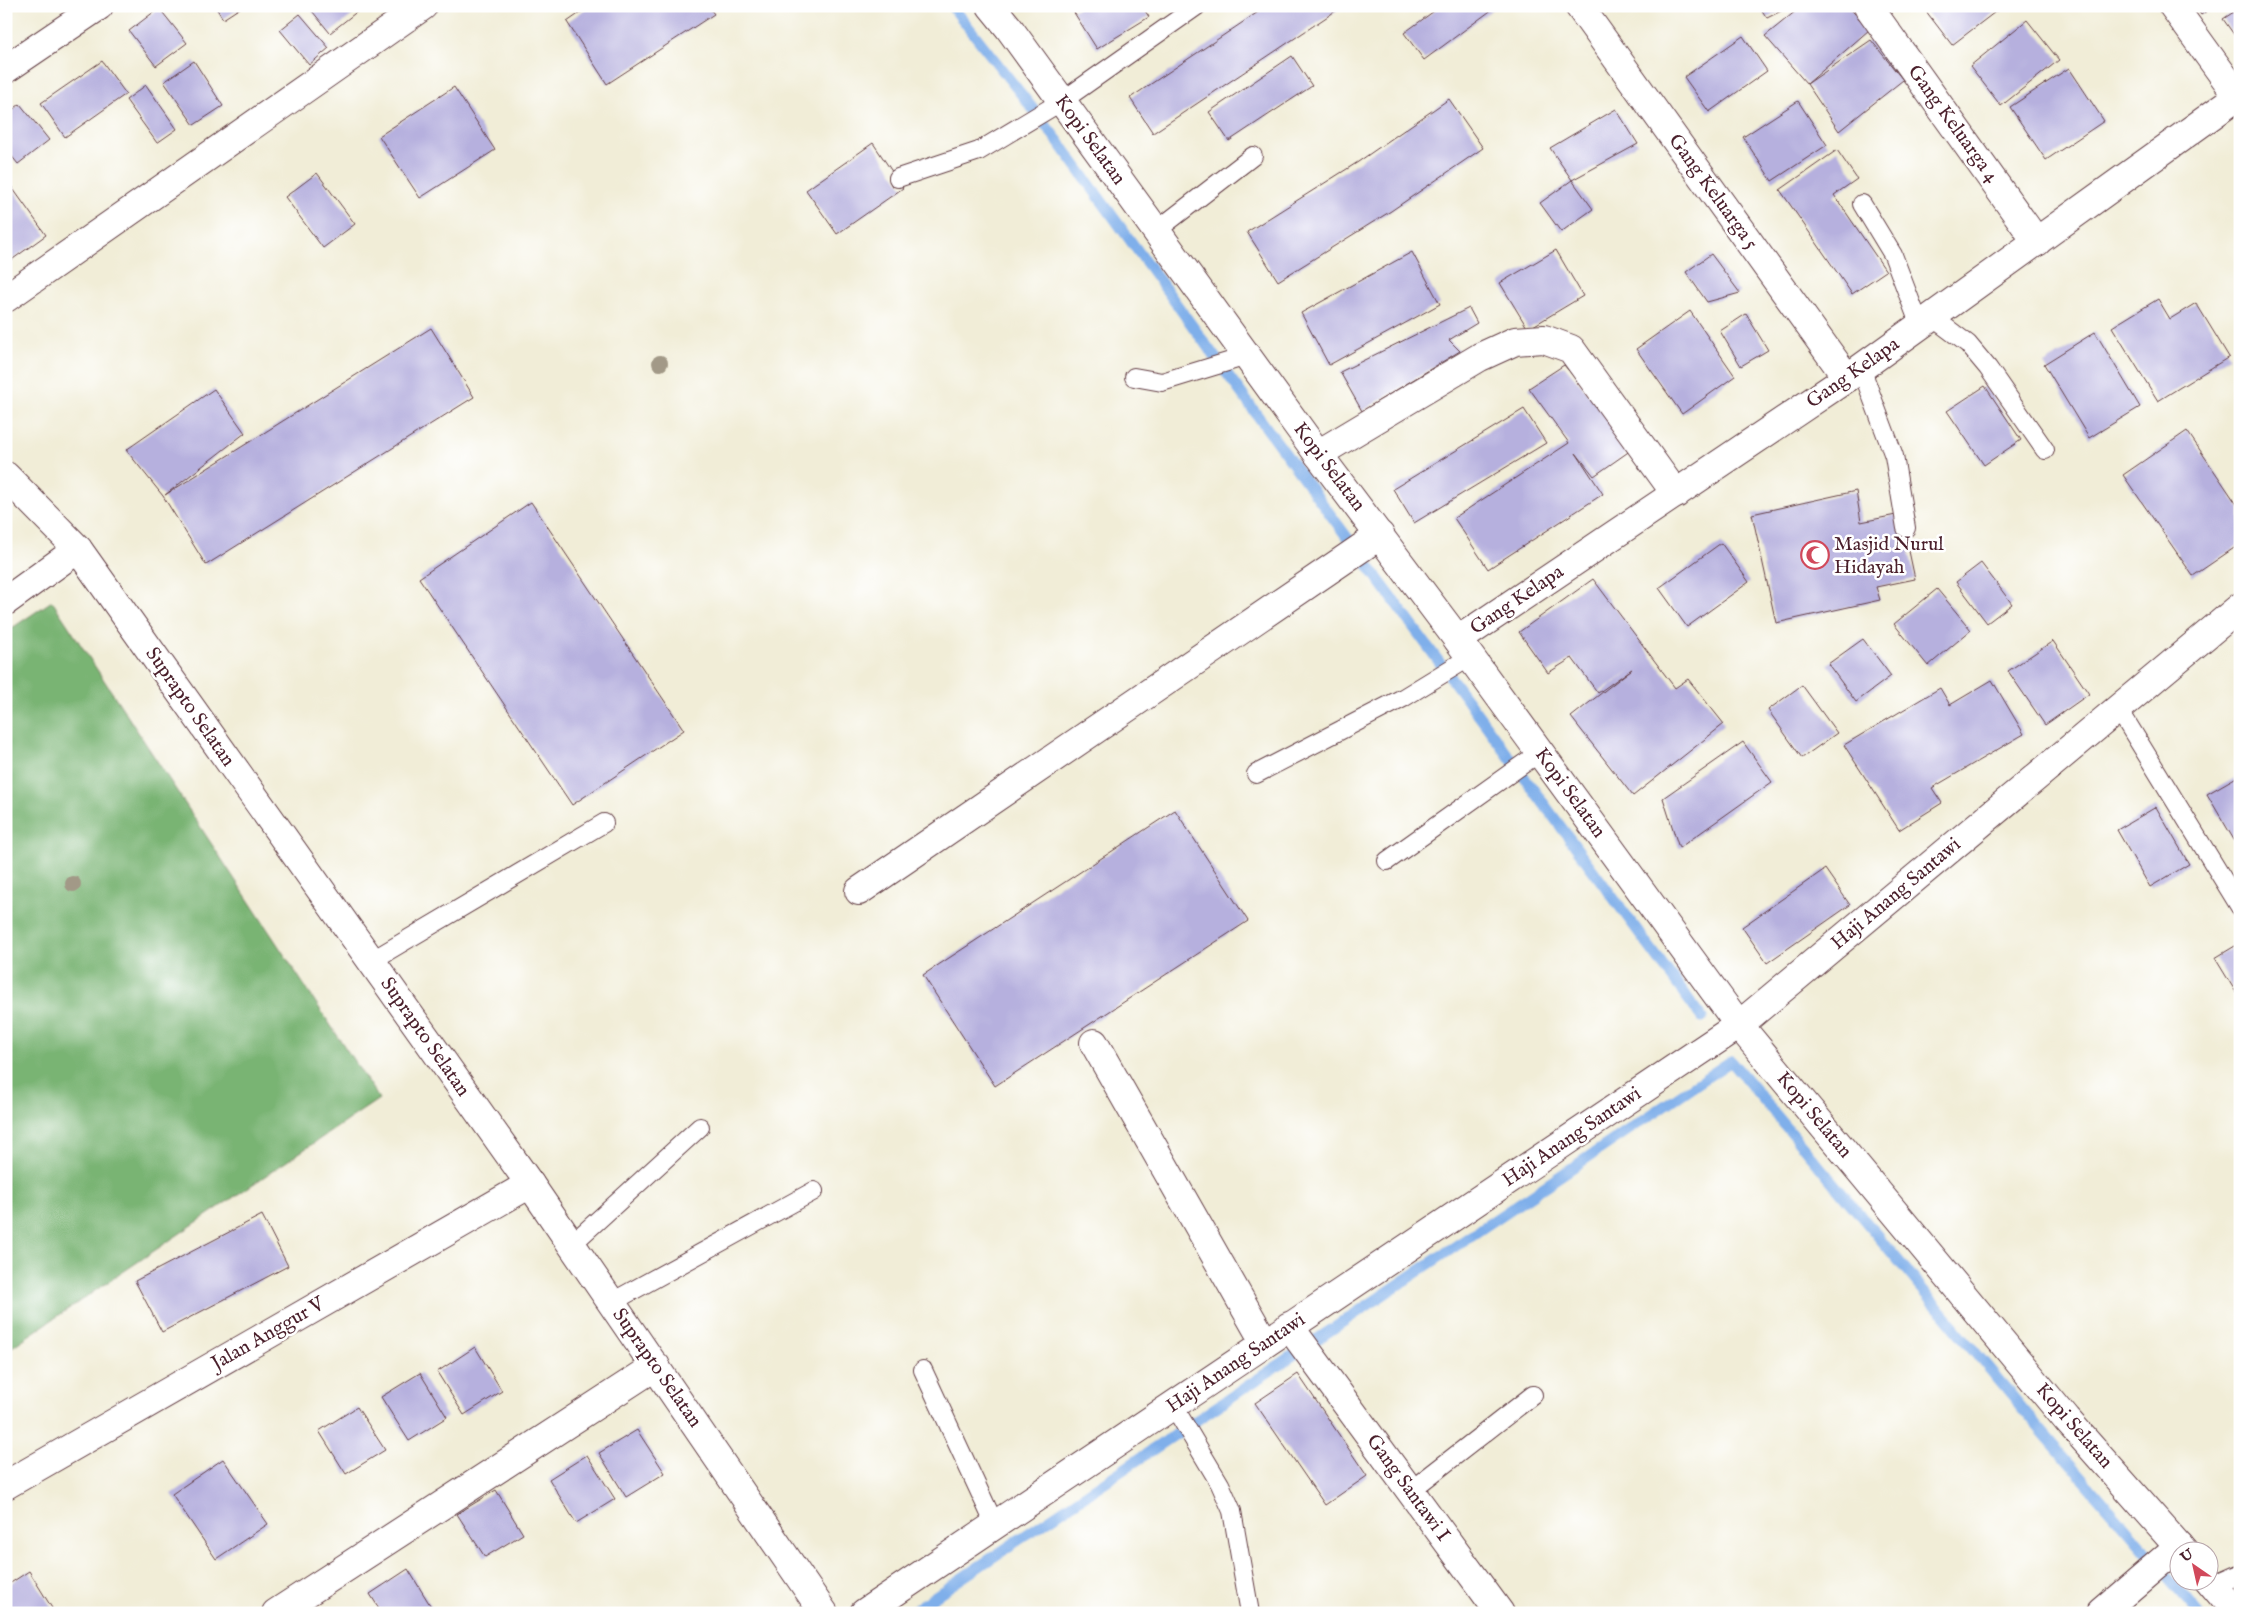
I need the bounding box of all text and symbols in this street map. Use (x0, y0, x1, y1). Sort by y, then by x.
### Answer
street label: Gang Keluarga 4 (1902, 60, 2004, 188)
street label: Kopi Selatan (1049, 90, 1131, 190)
street label: Gang Keluarga 5 (1663, 129, 1763, 255)
street label: Gang Kelapa (1802, 332, 1905, 414)
street label: Kopi Selatan (1287, 417, 1371, 517)
place label: Masjid Nurul Hidayah (1834, 532, 1944, 580)
mosque icon: Masjid Nurul Hidayah (1800, 540, 1830, 570)
street label: Gang Kelapa (1465, 559, 1569, 640)
street label: Suprapto Selatan (140, 643, 241, 772)
street label: Kopi Selatan (1529, 743, 1611, 843)
street label: Haji Anang Santawi (1826, 832, 1966, 956)
street label: Suprapto Selatan (375, 973, 476, 1102)
street label: Kopi Selatan (1771, 1067, 1858, 1164)
street label: Haji Anang Santawi (1498, 1081, 1646, 1193)
street label: Jalan Anggur V (205, 1291, 330, 1377)
street label: Suprapto Selatan (607, 1304, 708, 1433)
street label: Haji Anang Santawi (1162, 1307, 1310, 1419)
street label: Kopi Selatan (2030, 1378, 2118, 1474)
street label: Gang Santawi I (1361, 1429, 1456, 1547)
north arrow (2168, 1542, 2218, 1592)
text: U (2177, 1545, 2198, 1567)

